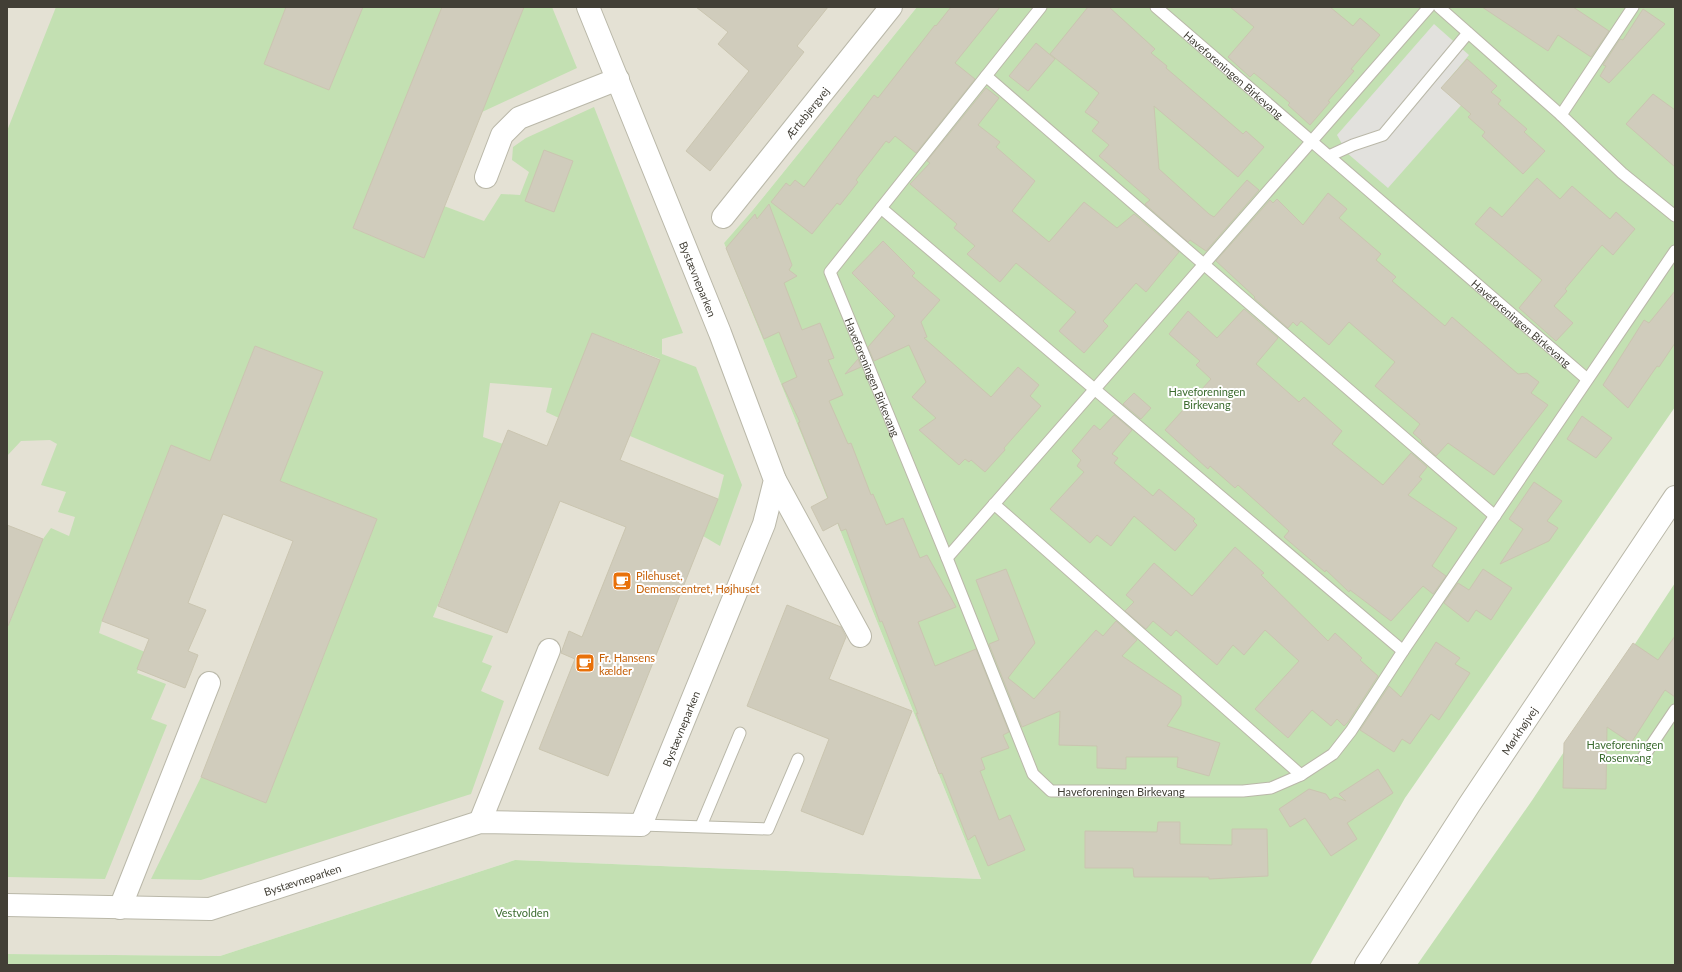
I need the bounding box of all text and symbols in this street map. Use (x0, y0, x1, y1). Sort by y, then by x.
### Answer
street label: Haveforeningen Birkevang (1182, 28, 1287, 121)
street label: Ærtebjergvej (782, 84, 831, 141)
street label: Bystævneparken (677, 239, 719, 319)
street label: Haveforeningen Birkevang (1469, 276, 1574, 369)
street label: Haveforeningen Birkevang (843, 315, 903, 438)
park label: Haveforeningen Birkevang (1169, 385, 1245, 411)
place label: Pilehuset, Demenscentret, Højhuset (636, 569, 760, 595)
cafe icon: Pilehuset, Demenscentret, Højhuset (611, 570, 633, 592)
place label: Fr. Hansens kælder (599, 651, 655, 677)
cafe icon: Fr. Hansens kælder (574, 652, 596, 674)
street label: Bystævneparken (659, 689, 702, 768)
street label: Mørkhøjvej (1498, 704, 1540, 757)
park label: Haveforeningen Rosenvang (1587, 738, 1663, 764)
street label: Haveforeningen Birkevang (1057, 785, 1185, 798)
street label: Bystævneparken (262, 861, 343, 898)
park label: Vestvolden (495, 906, 549, 919)

